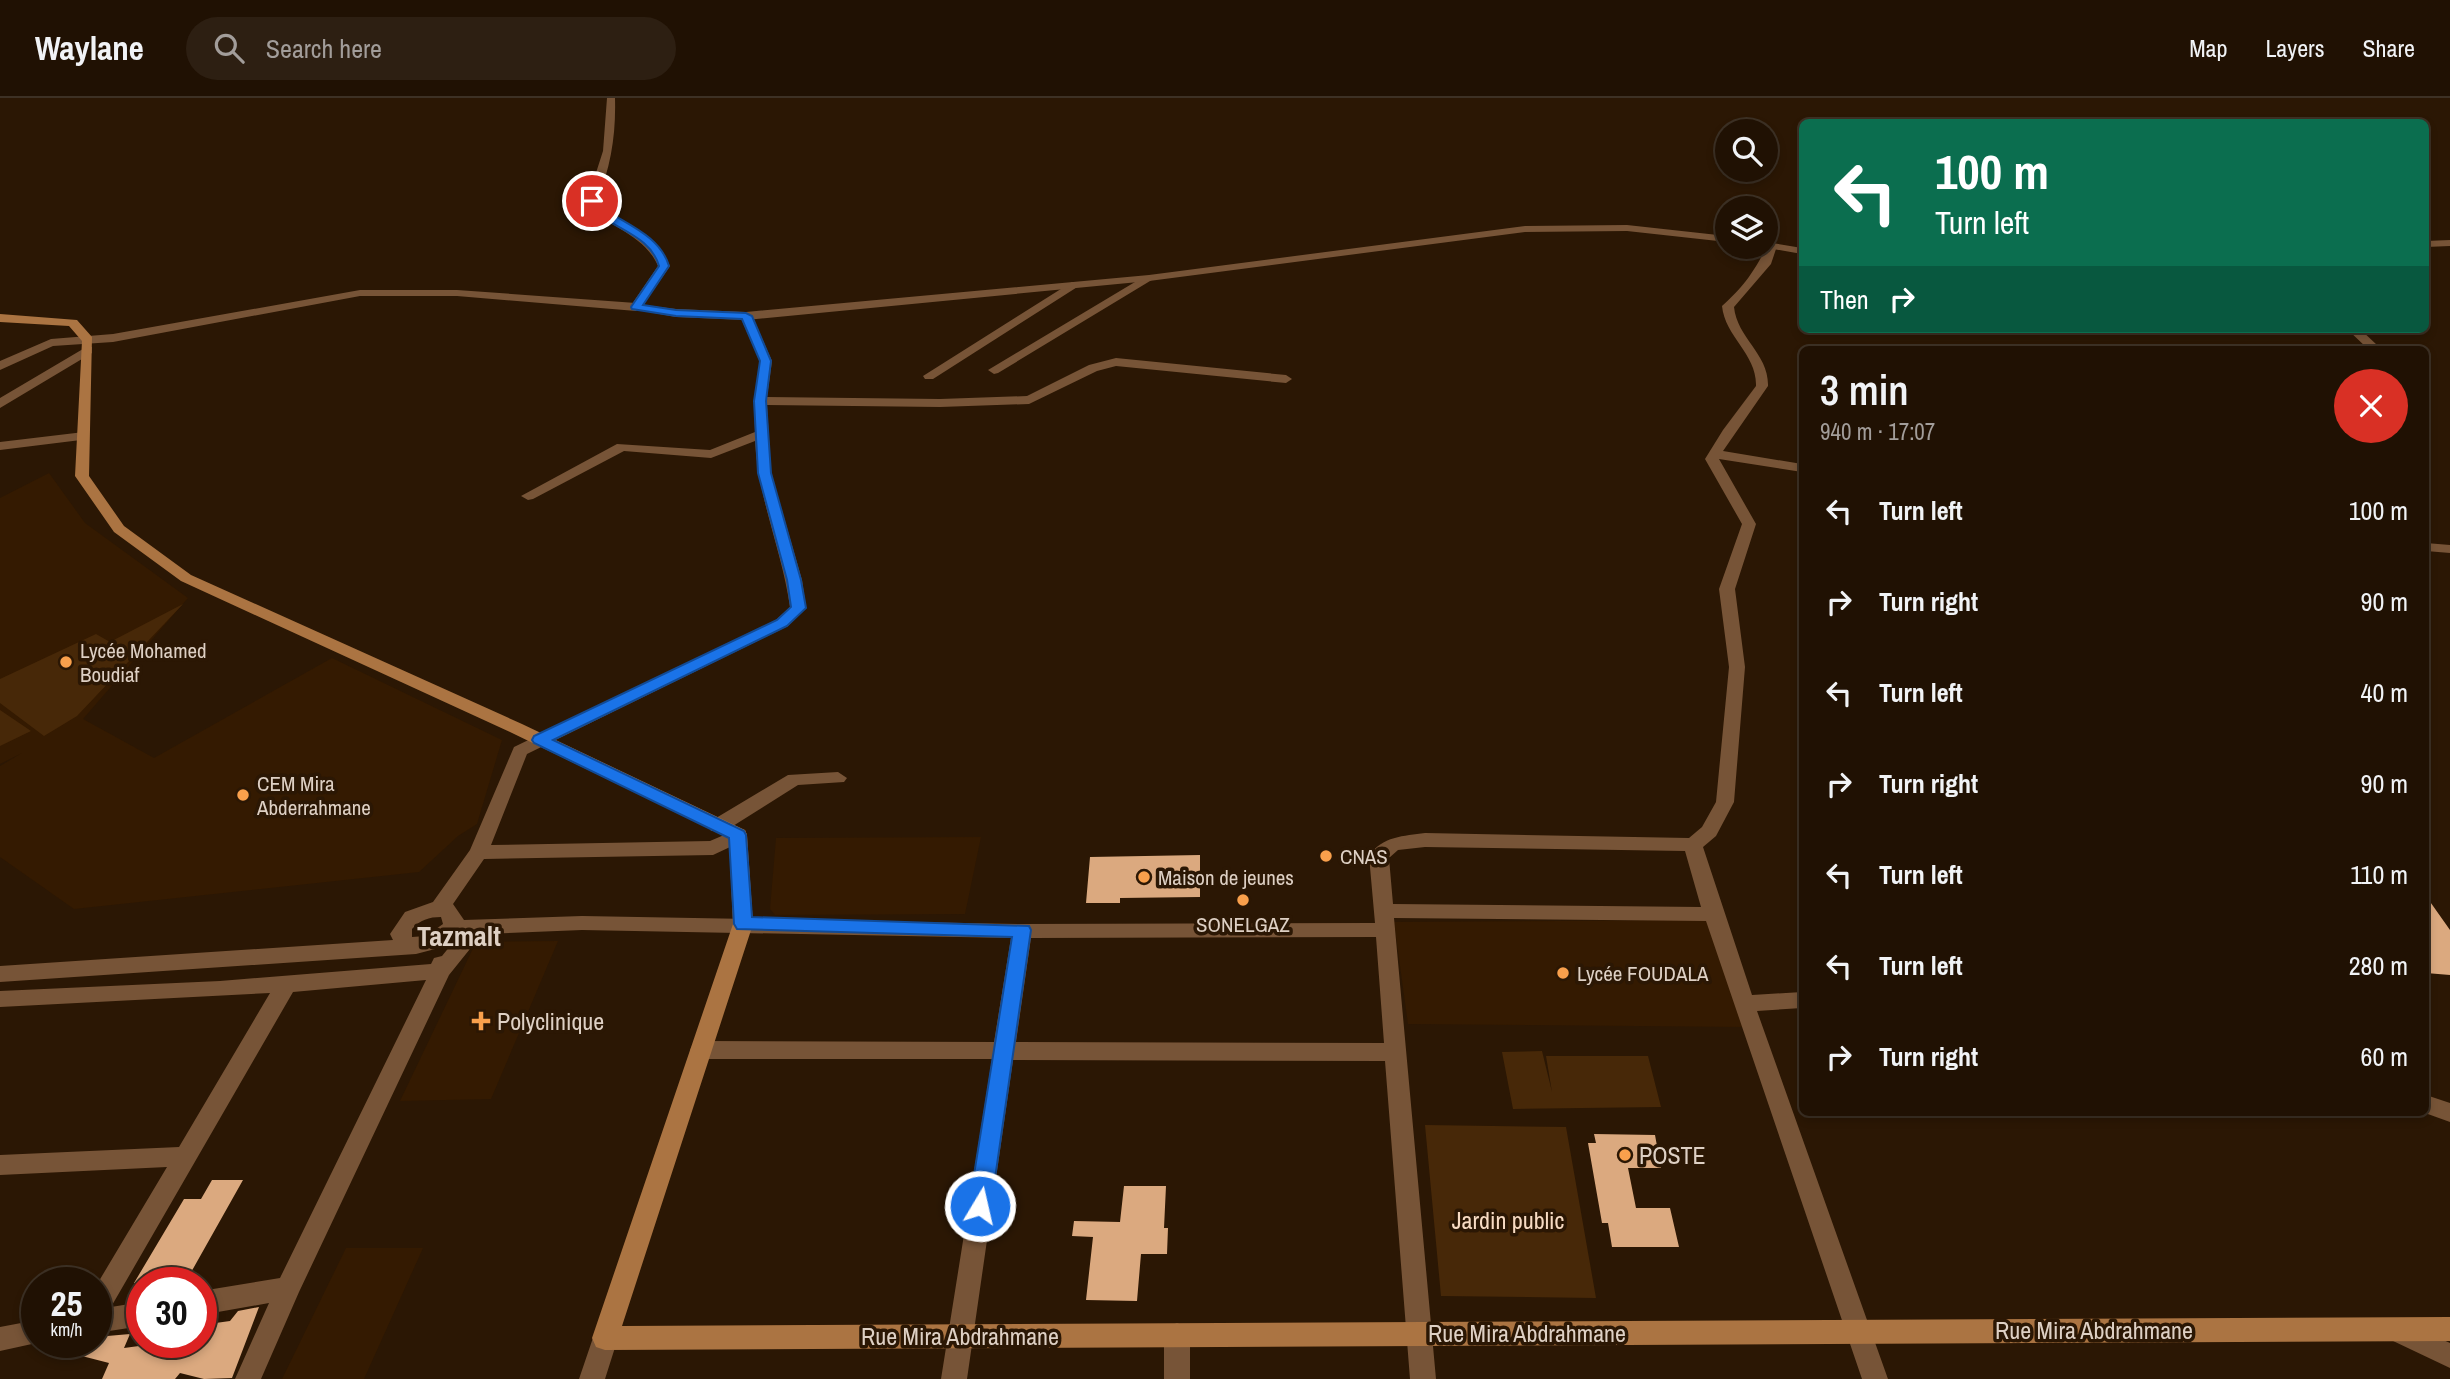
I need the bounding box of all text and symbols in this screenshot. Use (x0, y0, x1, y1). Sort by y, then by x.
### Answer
search box (186, 17, 676, 80)
text: Waylane (35, 26, 144, 70)
icon: search (210, 29, 248, 67)
text: Search here (266, 31, 382, 66)
text: Map (2189, 32, 2227, 64)
text: Layers (2265, 32, 2324, 64)
text: Share (2362, 32, 2415, 64)
map controls (1715, 119, 1778, 259)
button: search (1715, 119, 1778, 182)
text: 100 m (1935, 138, 2049, 204)
icon: left (1820, 147, 1911, 238)
pin (562, 171, 622, 231)
icon: arrive (573, 182, 611, 220)
button: layers (1715, 196, 1778, 259)
text: Turn left (1935, 201, 2029, 244)
icon: right (1883, 280, 1921, 318)
text: Then (1820, 282, 1869, 317)
text: 3 min (1820, 362, 1909, 418)
button: close (2334, 369, 2408, 443)
text: 940 m · 17:07 (1820, 416, 1935, 447)
icon: left (1820, 492, 1858, 530)
text: Turn left (1879, 493, 1963, 528)
text: 100 m (2349, 493, 2408, 528)
icon: right (1820, 583, 1858, 621)
text: Turn right (1879, 584, 1978, 619)
text: 90 m (2361, 584, 2408, 619)
place label: Lycée Mohamed Boudiaf (80, 636, 207, 689)
marker: Lycée Mohamed Boudiaf (58, 654, 74, 670)
icon: left (1820, 674, 1858, 712)
text: Turn left (1879, 675, 1963, 710)
text: 40 m (2361, 675, 2408, 710)
icon: right (1820, 765, 1858, 803)
text: Turn right (1879, 766, 1978, 801)
text: 90 m (2361, 766, 2408, 801)
place label: CEM Mira Abderrahmane (256, 769, 371, 822)
marker: CEM Mira Abderrahmane (235, 787, 251, 803)
place label: CNAS (1340, 842, 1388, 871)
marker: CNAS (1318, 848, 1334, 864)
icon: left (1820, 856, 1858, 894)
text: Turn left (1879, 857, 1963, 892)
text: 110 m (2350, 857, 2408, 892)
place label: Maison de jeunes (1158, 863, 1294, 892)
marker: Maison de jeunes (1136, 869, 1152, 885)
marker: SONELGAZ (1235, 892, 1251, 908)
place label: SONELGAZ (1196, 910, 1290, 939)
district label: Tazmalt (417, 917, 501, 955)
icon: left (1820, 947, 1858, 985)
text: Turn left (1879, 948, 1963, 983)
text: 280 m (2349, 948, 2408, 983)
place label: Lycée FOUDALA (1577, 959, 1709, 988)
marker: Lycée FOUDALA (1555, 965, 1571, 981)
place label: Polyclinique (497, 1005, 604, 1037)
marker: Polyclinique (471, 1011, 491, 1031)
icon: right (1820, 1038, 1858, 1076)
text: Turn right (1879, 1039, 1978, 1074)
text: 60 m (2361, 1039, 2408, 1074)
place label: POSTE (1639, 1139, 1706, 1171)
marker: POSTE (1617, 1147, 1633, 1163)
position arrow (943, 1169, 1017, 1243)
park label: Jardin public (1452, 1204, 1564, 1236)
speed limit sign: 30 (126, 1267, 217, 1358)
text: 25 (51, 1280, 82, 1327)
street label: Rue Mira Abdrahmane (1995, 1314, 2193, 1346)
text: km/h (51, 1317, 83, 1342)
street label: Rue Mira Abdrahmane (1428, 1317, 1626, 1349)
street label: Rue Mira Abdrahmane (861, 1320, 1059, 1352)

